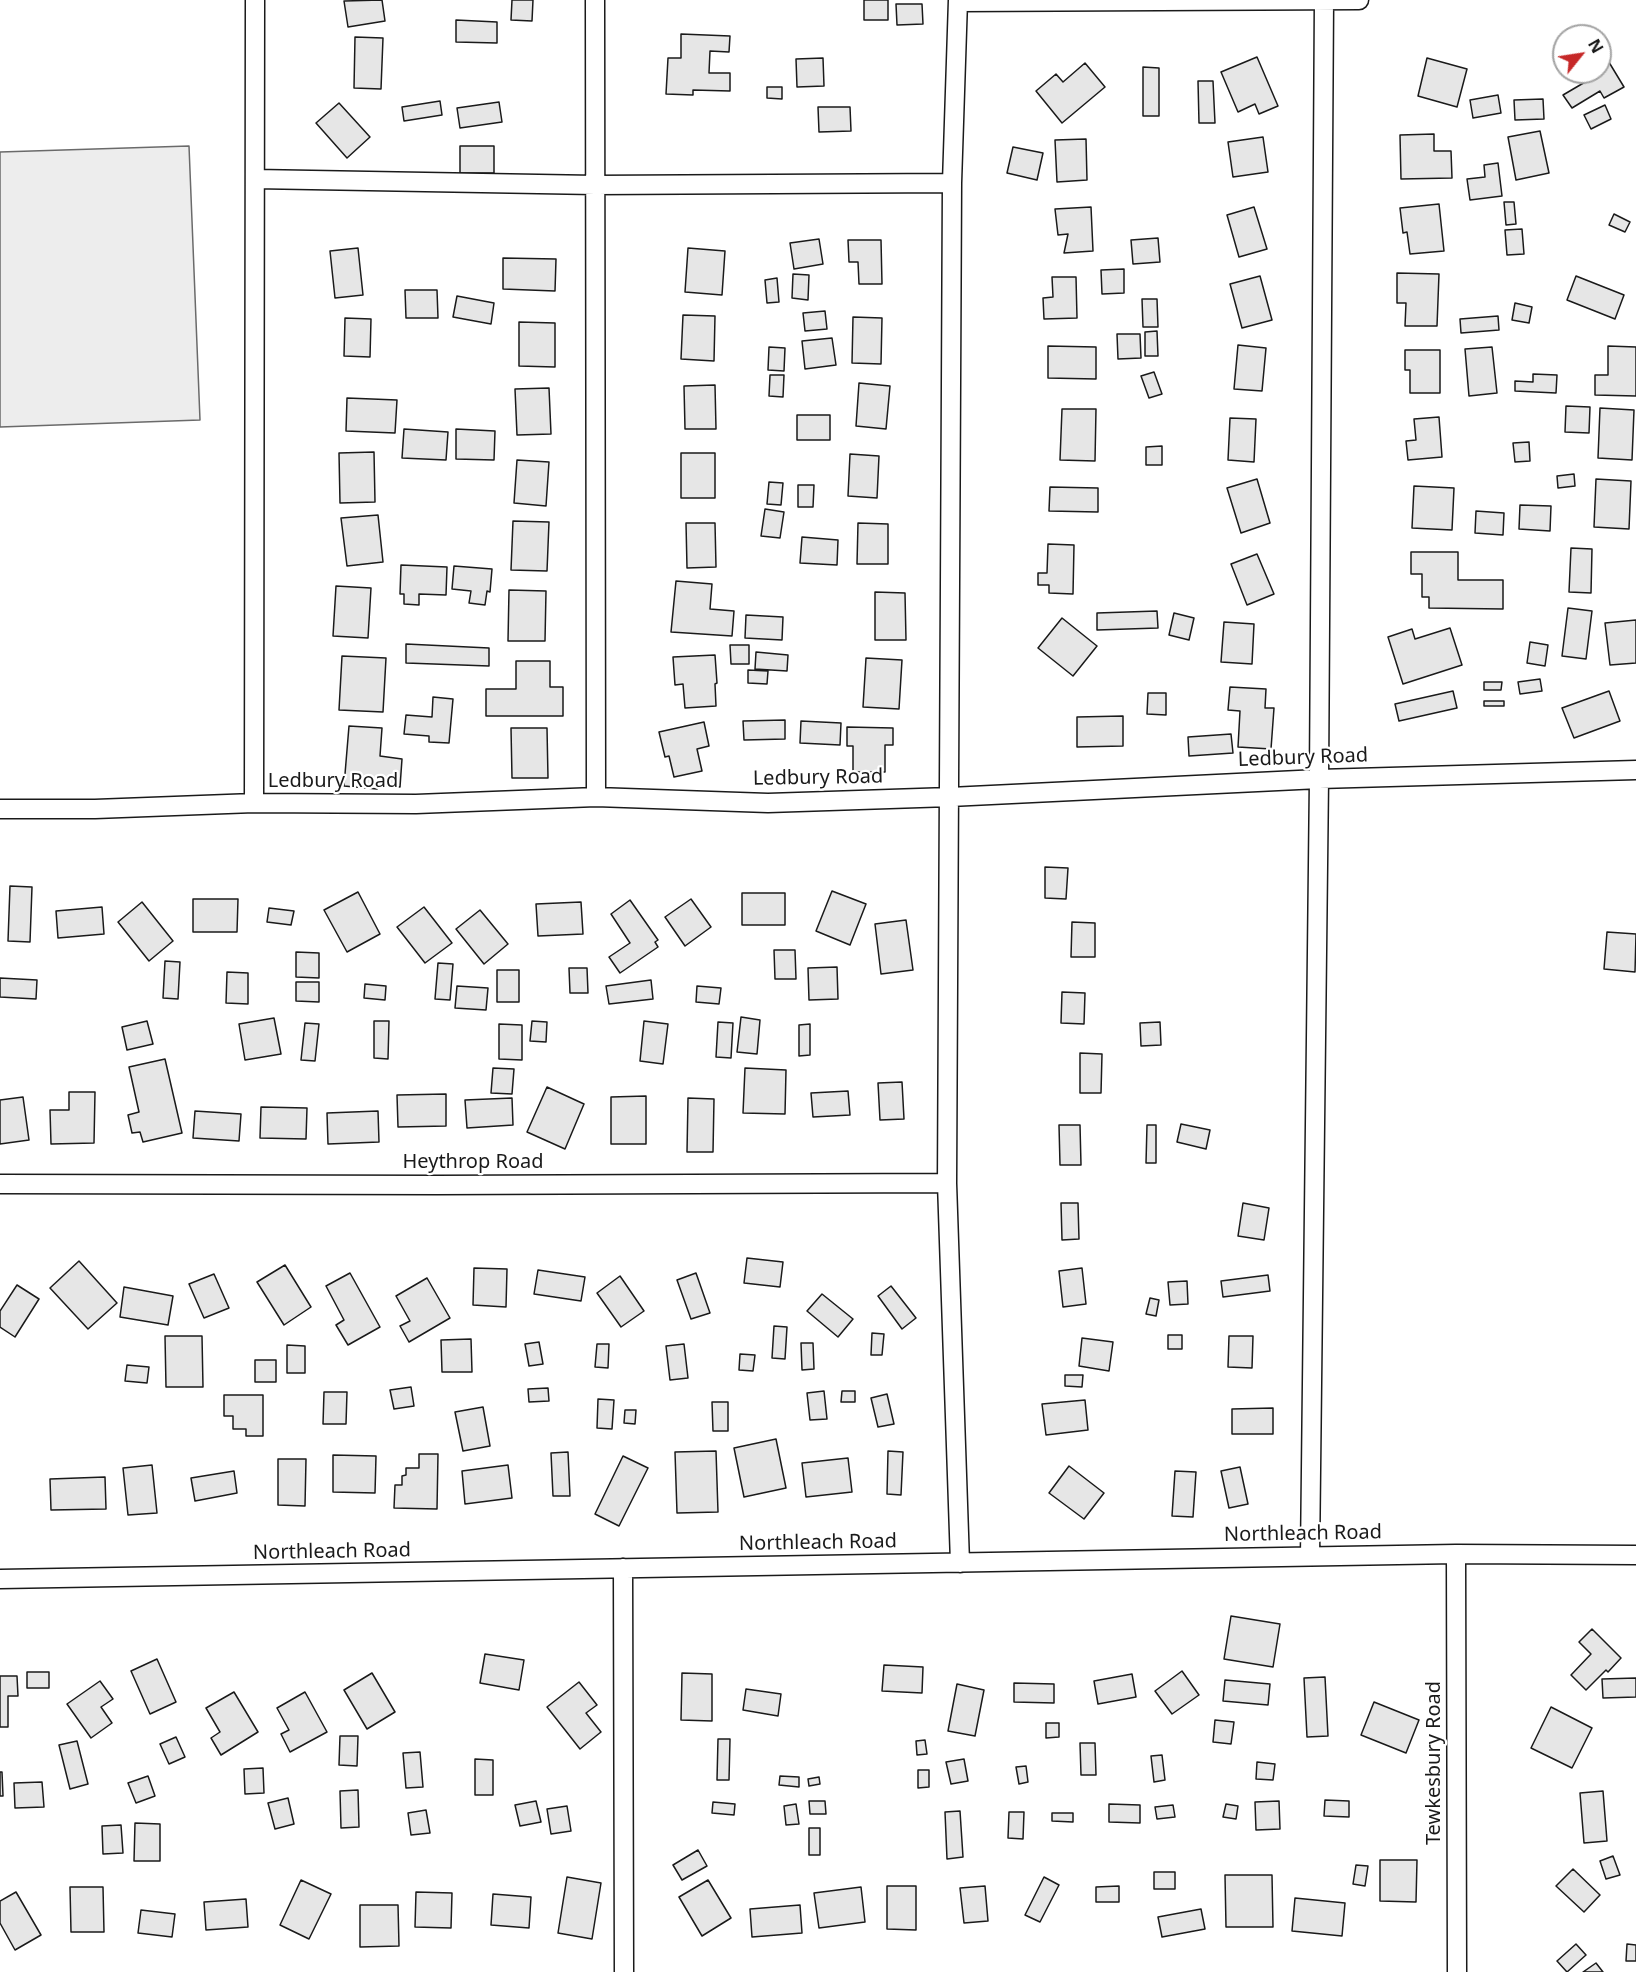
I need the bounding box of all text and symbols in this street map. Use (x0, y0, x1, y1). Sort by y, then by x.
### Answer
north arrow (1552, 24, 1612, 84)
text: N (1583, 35, 1609, 57)
street label: Ledbury Road (1237, 744, 1369, 772)
street label: Ledbury Road (753, 765, 883, 791)
street label: Ledbury Road (268, 769, 398, 793)
street label: Heythrop Road (403, 1150, 543, 1174)
street label: Northleach Road (1224, 1521, 1382, 1547)
street label: Northleach Road (739, 1530, 897, 1556)
street label: Northleach Road (253, 1539, 411, 1565)
street label: Tewkesbury Road (1422, 1681, 1446, 1845)

